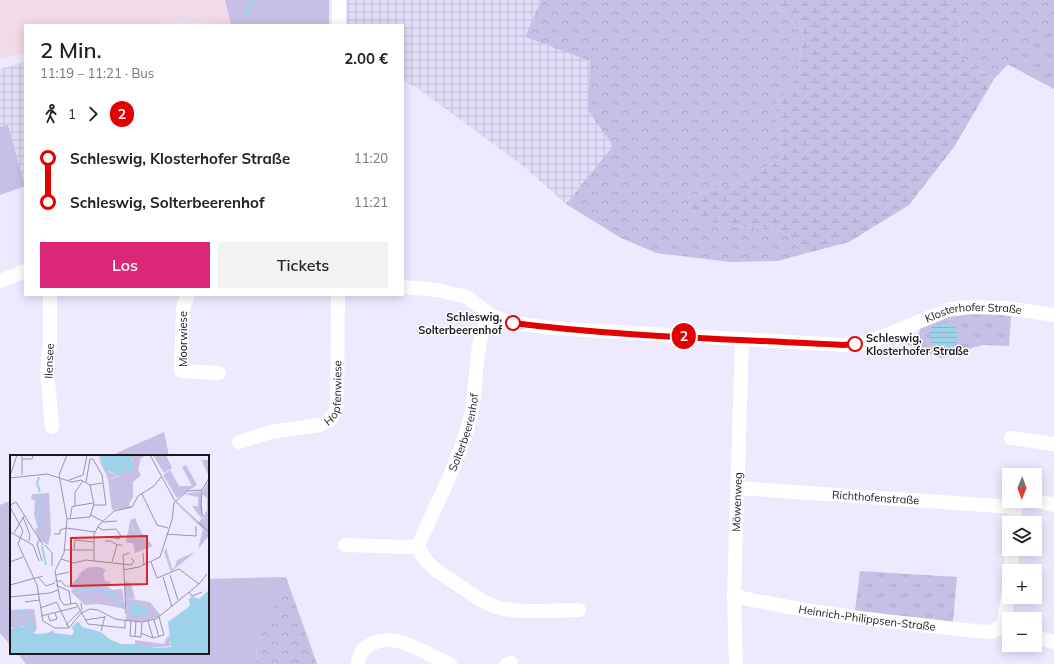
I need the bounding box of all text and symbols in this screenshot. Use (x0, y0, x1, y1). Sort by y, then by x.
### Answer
text: 2 Min. (40, 36, 102, 64)
text: 2.00 € (344, 49, 388, 68)
text: 11:19 – 11:21 · Bus (40, 65, 154, 81)
icon: walk (40, 103, 62, 125)
icon: forward (82, 103, 104, 125)
text: 2 (118, 105, 126, 123)
text: 1 (68, 106, 76, 122)
text: Schleswig, Klosterhofer Straße (70, 149, 290, 168)
text: 11:20 (354, 150, 388, 166)
text: Schleswig, Solterbeerenhof (70, 193, 264, 212)
text: 11:21 (354, 194, 388, 210)
button: Los (40, 242, 210, 288)
button: Tickets (218, 242, 388, 288)
street label: Klosterhofer Straße (923, 300, 1023, 325)
place label: Schleswig, Solterbeerenhof (418, 310, 503, 337)
street label: Moorwiese (176, 311, 190, 367)
marker: Schleswig, Solterbeerenhof (505, 315, 521, 331)
line badge: 2 (671, 323, 697, 349)
text: 2 (680, 327, 688, 345)
place label: Schleswig, Klosterhofer Straße (866, 331, 969, 358)
marker: Schleswig, Klosterhofer Straße (847, 336, 863, 352)
street label: Ilensee (41, 343, 57, 379)
street label: Hopfenwiese (321, 360, 344, 429)
street label: Solterbeerenhof (445, 392, 481, 473)
inset map (10, 455, 209, 654)
north arrow (1002, 468, 1042, 508)
map controls (1002, 468, 1042, 652)
street label: Möwenweg (729, 472, 745, 532)
street label: Richthofenstraße (832, 488, 920, 507)
button: layers (1002, 516, 1042, 556)
button: + (1002, 564, 1042, 604)
street label: Heinrich-Philippsen-Straße (798, 602, 936, 634)
button: − (1002, 612, 1042, 652)

